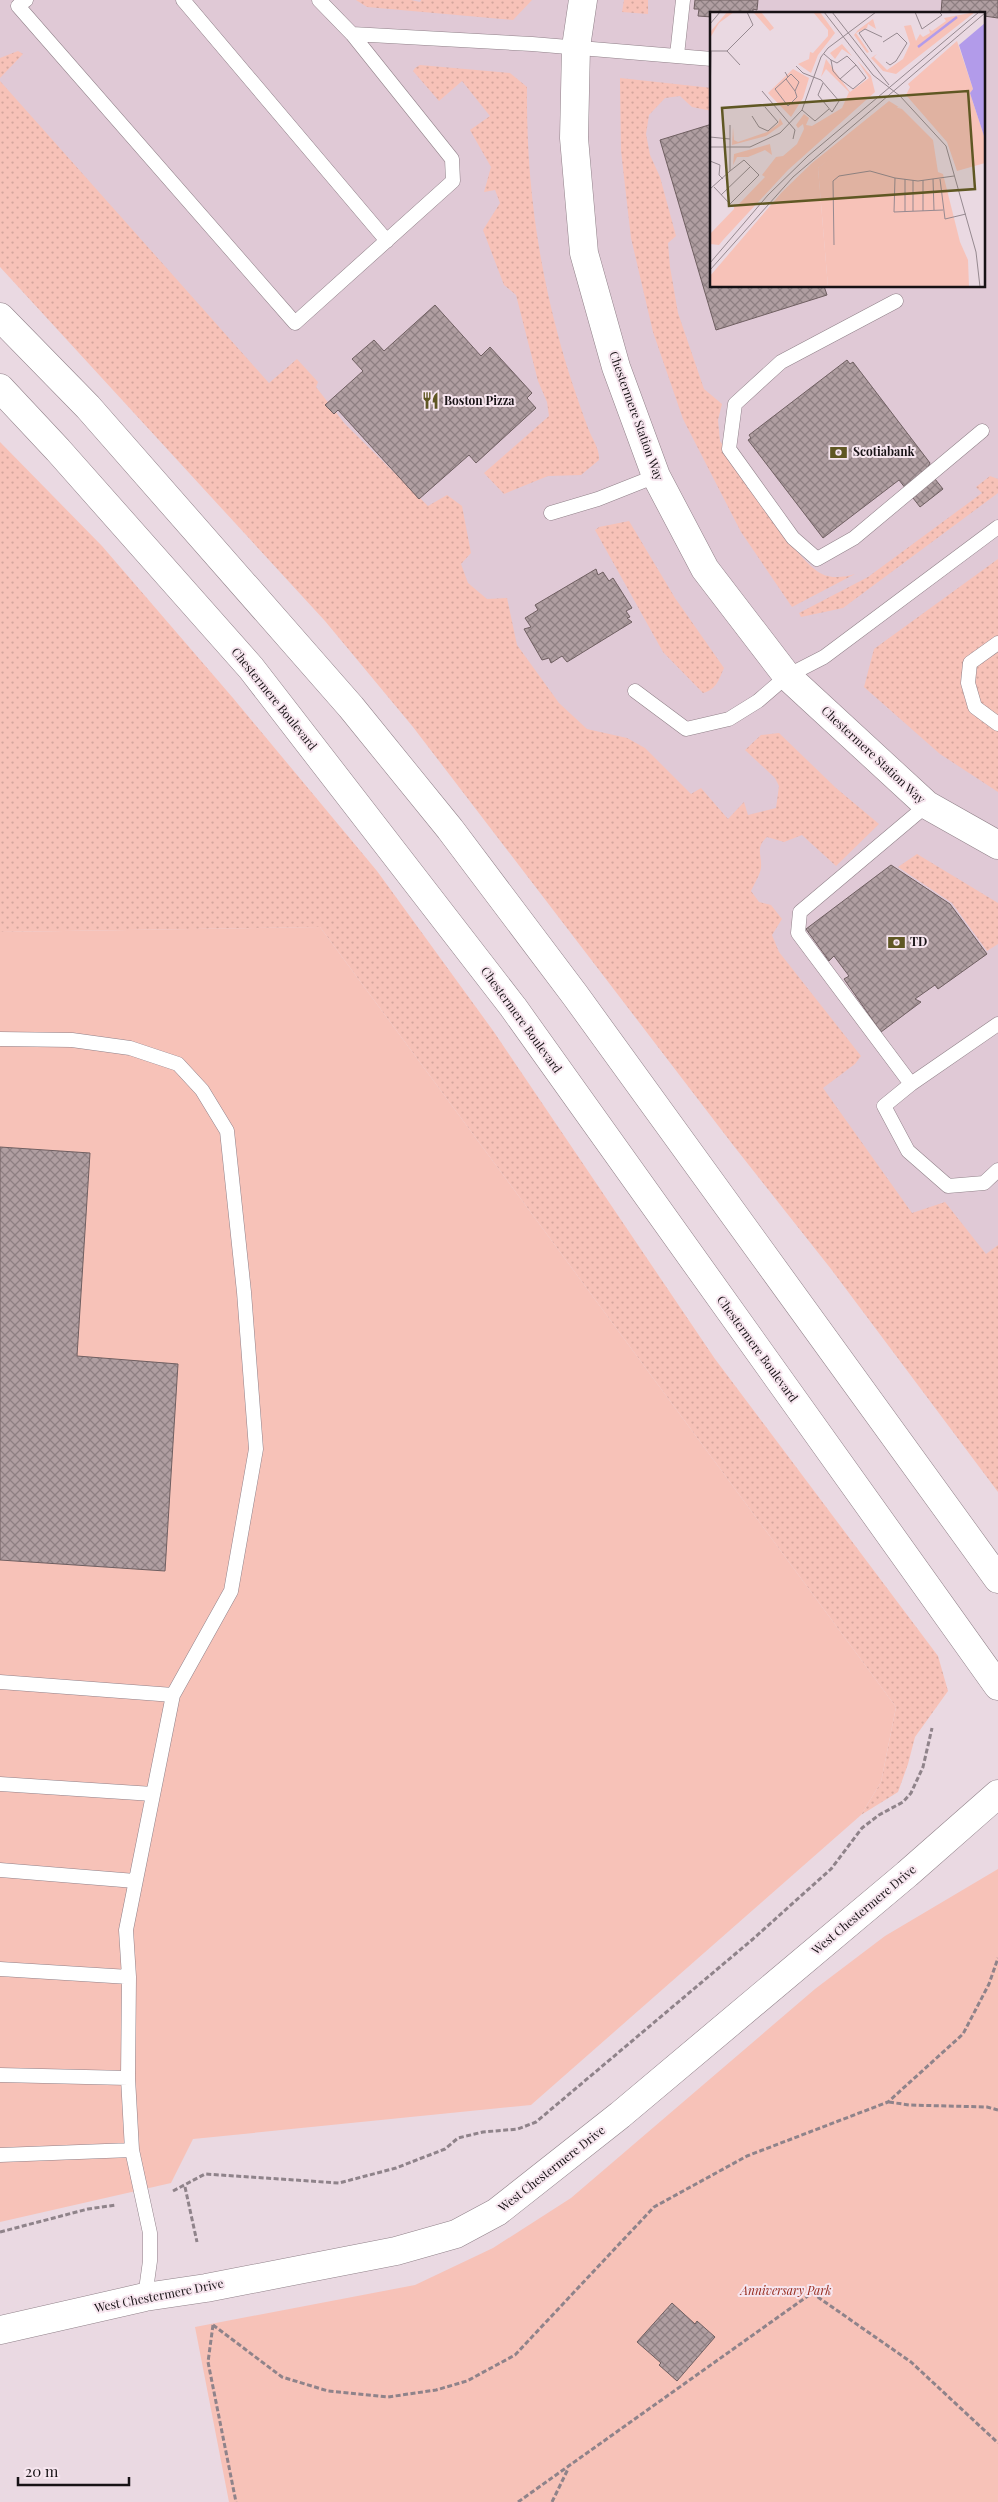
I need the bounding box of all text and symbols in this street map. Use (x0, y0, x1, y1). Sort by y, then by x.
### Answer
inset map (710, 12, 986, 288)
street label: Chestermere Station Way (606, 349, 668, 482)
restaurant icon: Boston Pizza (420, 391, 440, 411)
place label: Boston Pizza (444, 392, 515, 408)
bank icon: Scotiabank (829, 442, 849, 462)
place label: Scotiabank (853, 443, 916, 459)
street label: Chestermere Boulevard (228, 644, 321, 753)
street label: Chestermere Station Way (818, 702, 929, 807)
bank icon: TD (886, 932, 906, 952)
place label: TD (910, 933, 927, 949)
street label: Chestermere Boulevard (478, 963, 566, 1076)
street label: Chestermere Boulevard (714, 1292, 802, 1405)
street label: West Chestermere Drive (807, 1861, 919, 1958)
street label: West Chestermere Drive (494, 2122, 608, 2216)
street label: West Chestermere Drive (92, 2275, 225, 2316)
park label: Anniversary Park (738, 2282, 832, 2298)
scale bar (18, 2454, 129, 2486)
text: 20 m (25, 2461, 59, 2481)

